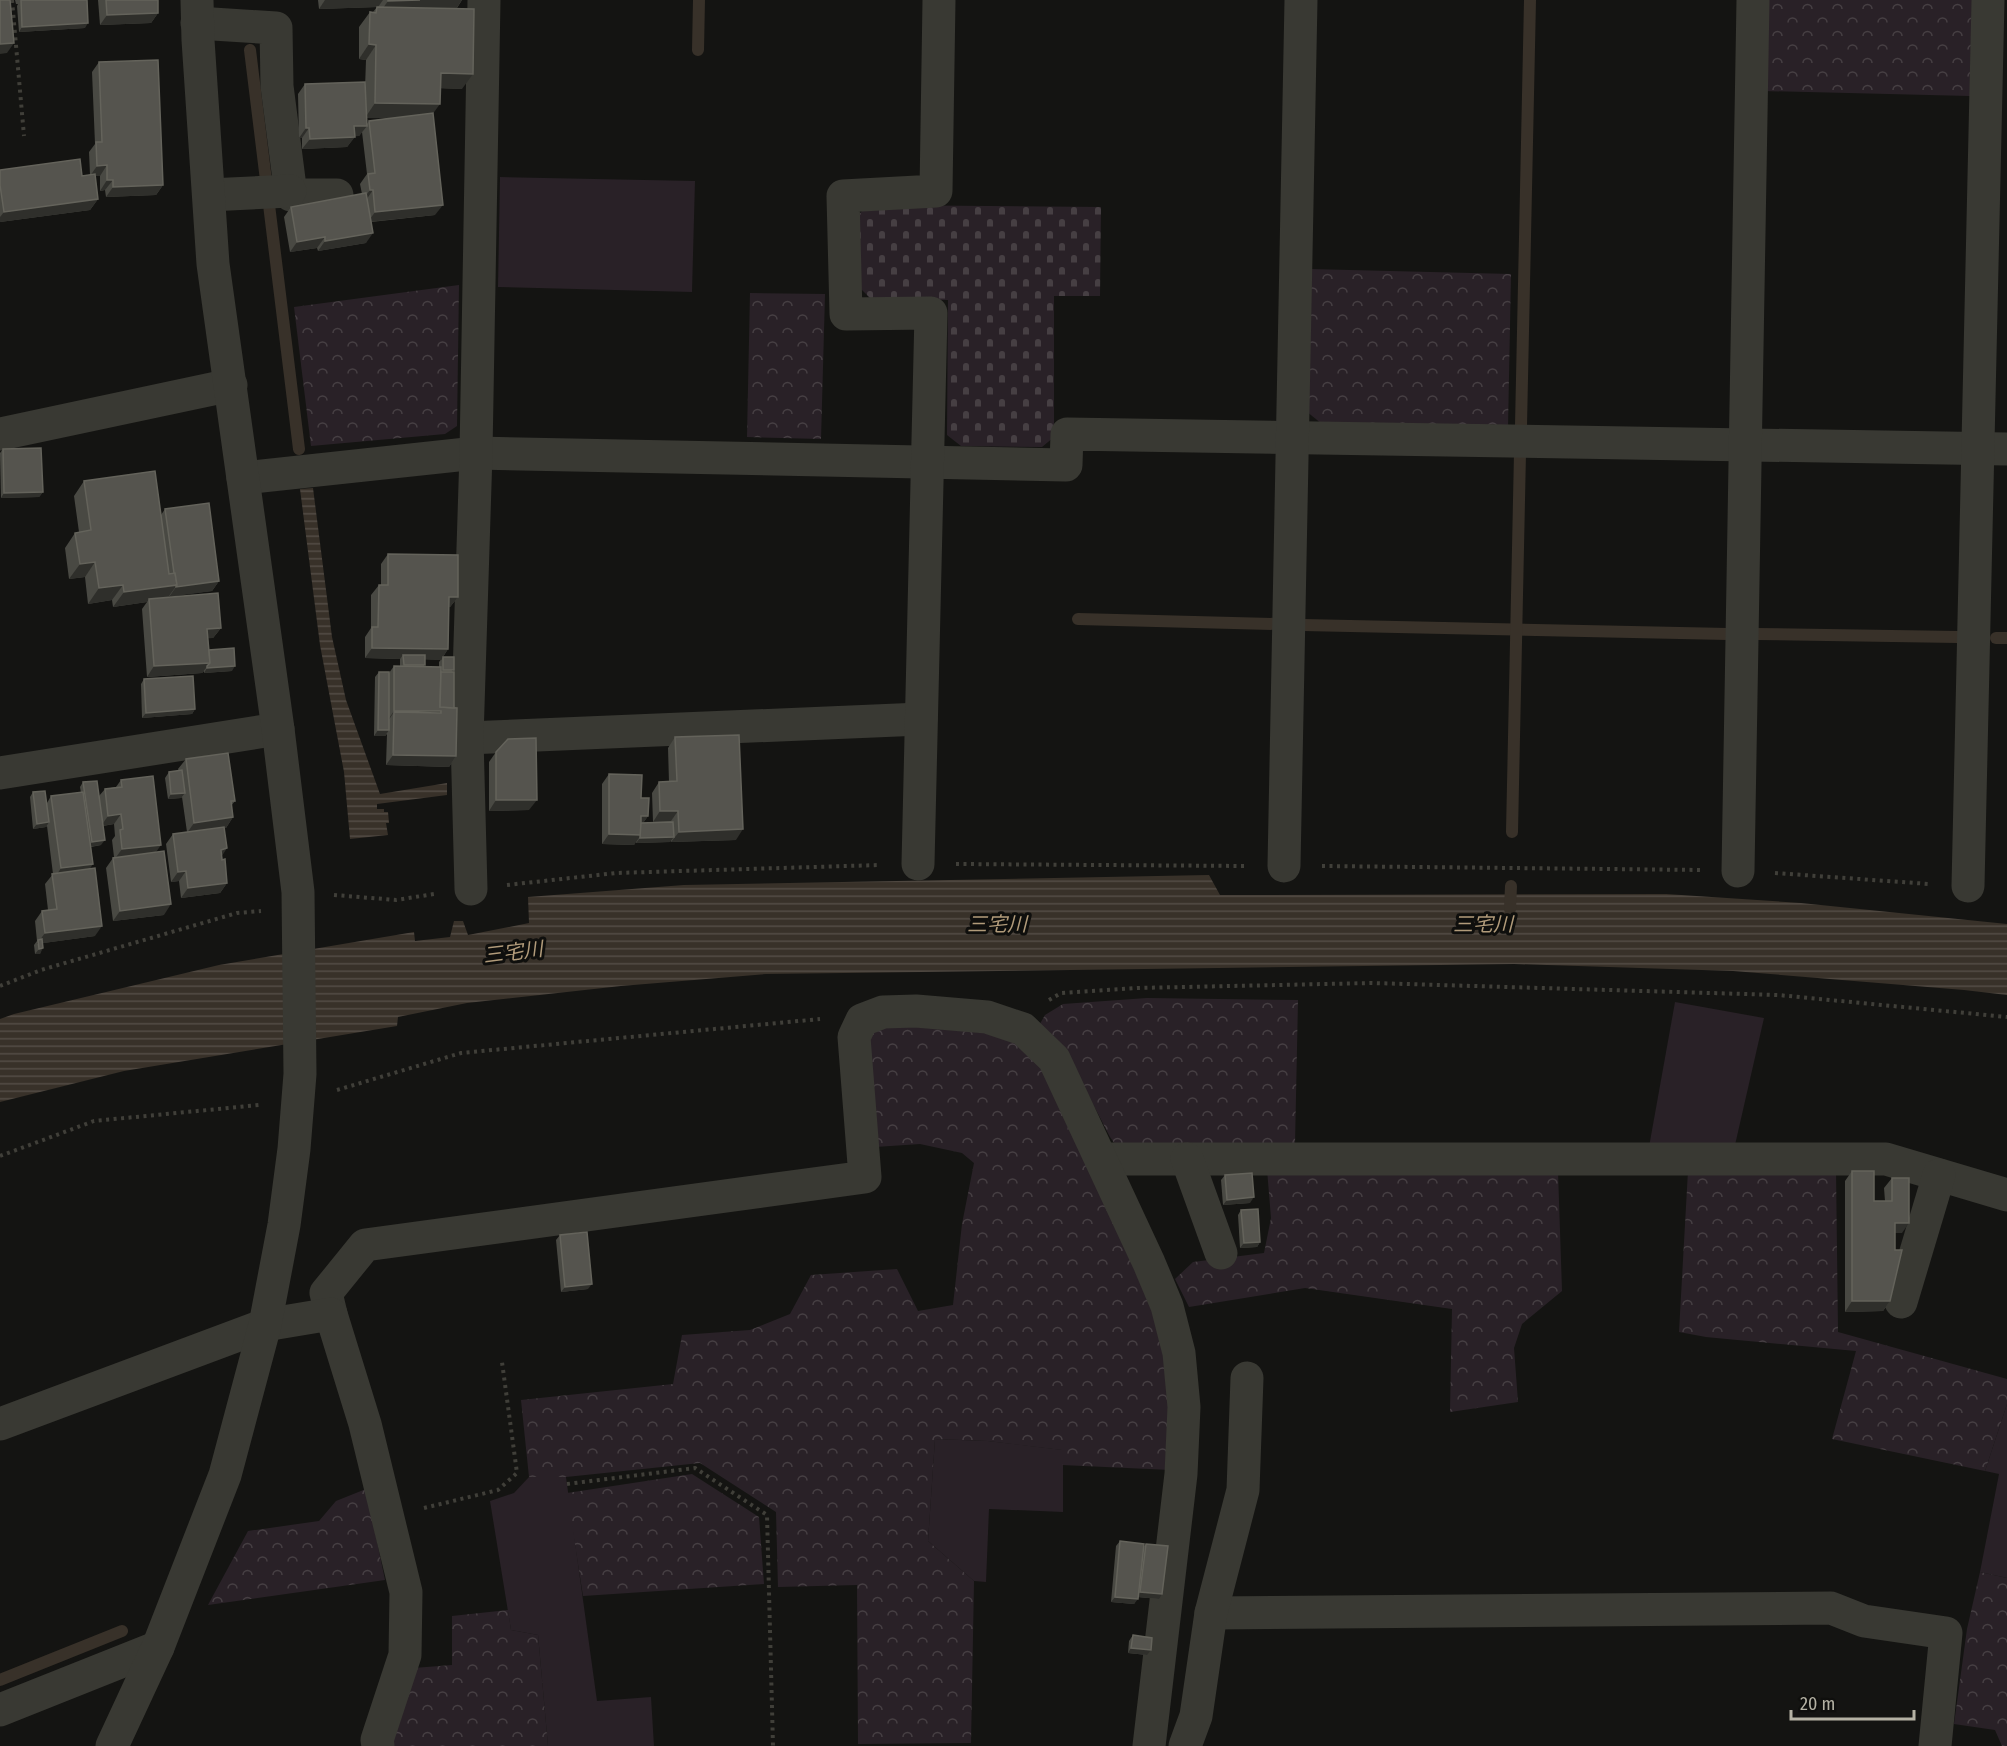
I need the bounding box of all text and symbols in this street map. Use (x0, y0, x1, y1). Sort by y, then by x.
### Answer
water label: 三宅川 (967, 912, 1029, 936)
water label: 三宅川 (1453, 912, 1515, 936)
water label: 三宅川 (482, 936, 546, 968)
scale bar (1791, 1683, 1914, 1721)
text: 20 m (1800, 1693, 1835, 1715)

